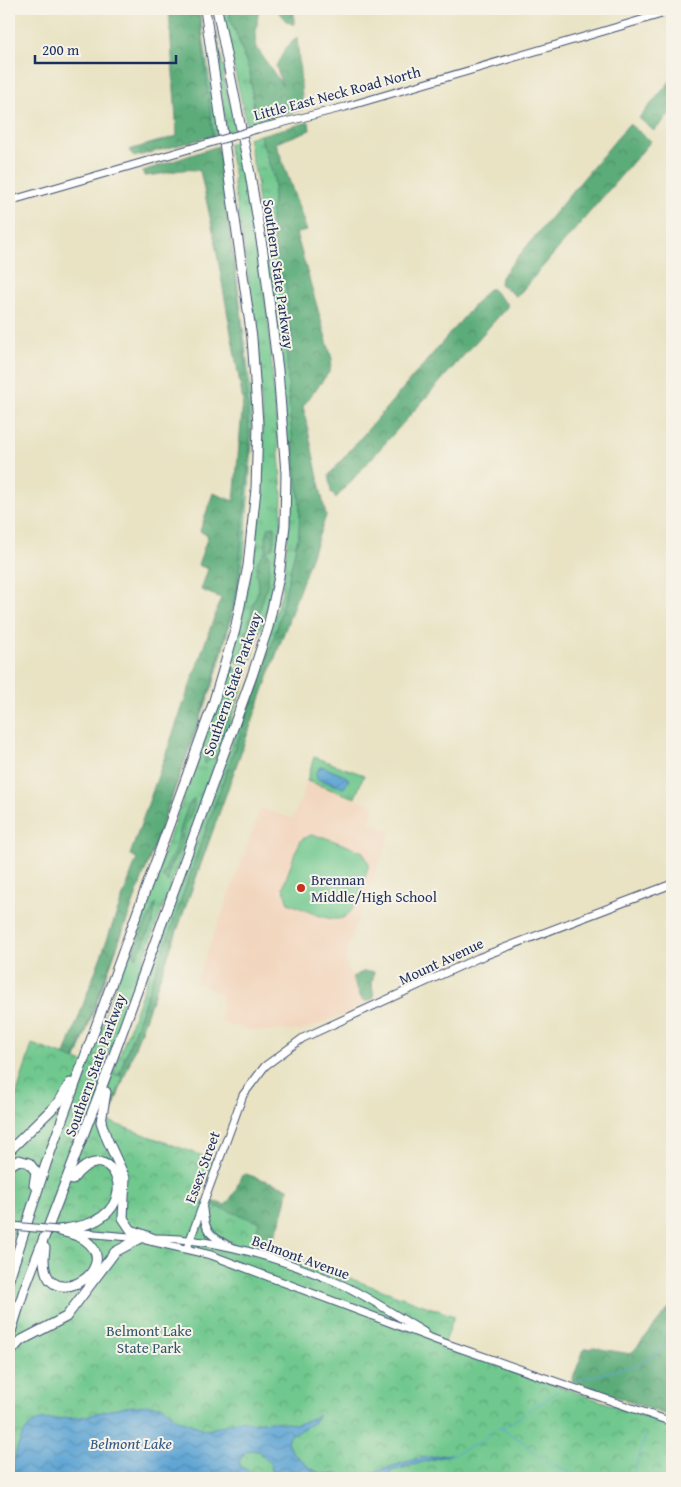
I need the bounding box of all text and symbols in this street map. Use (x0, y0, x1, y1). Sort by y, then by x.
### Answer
scale bar (35, 32, 176, 64)
text: 200 m (42, 39, 80, 60)
street label: Little East Neck Road North (251, 60, 423, 125)
street label: Southern State Parkway (258, 198, 300, 351)
street label: Southern State Parkway (197, 609, 267, 759)
place label: Brennan Middle/High School (311, 869, 437, 907)
marker: Brennan Middle/High School (295, 882, 307, 894)
street label: Mount Avenue (395, 932, 487, 990)
street label: Southern State Parkway (59, 990, 131, 1140)
street label: Essex Street (179, 1127, 225, 1206)
street label: Belmont Avenue (249, 1230, 353, 1284)
park label: Belmont Lake State Park (106, 1320, 192, 1358)
water label: Belmont Lake (89, 1431, 172, 1455)

